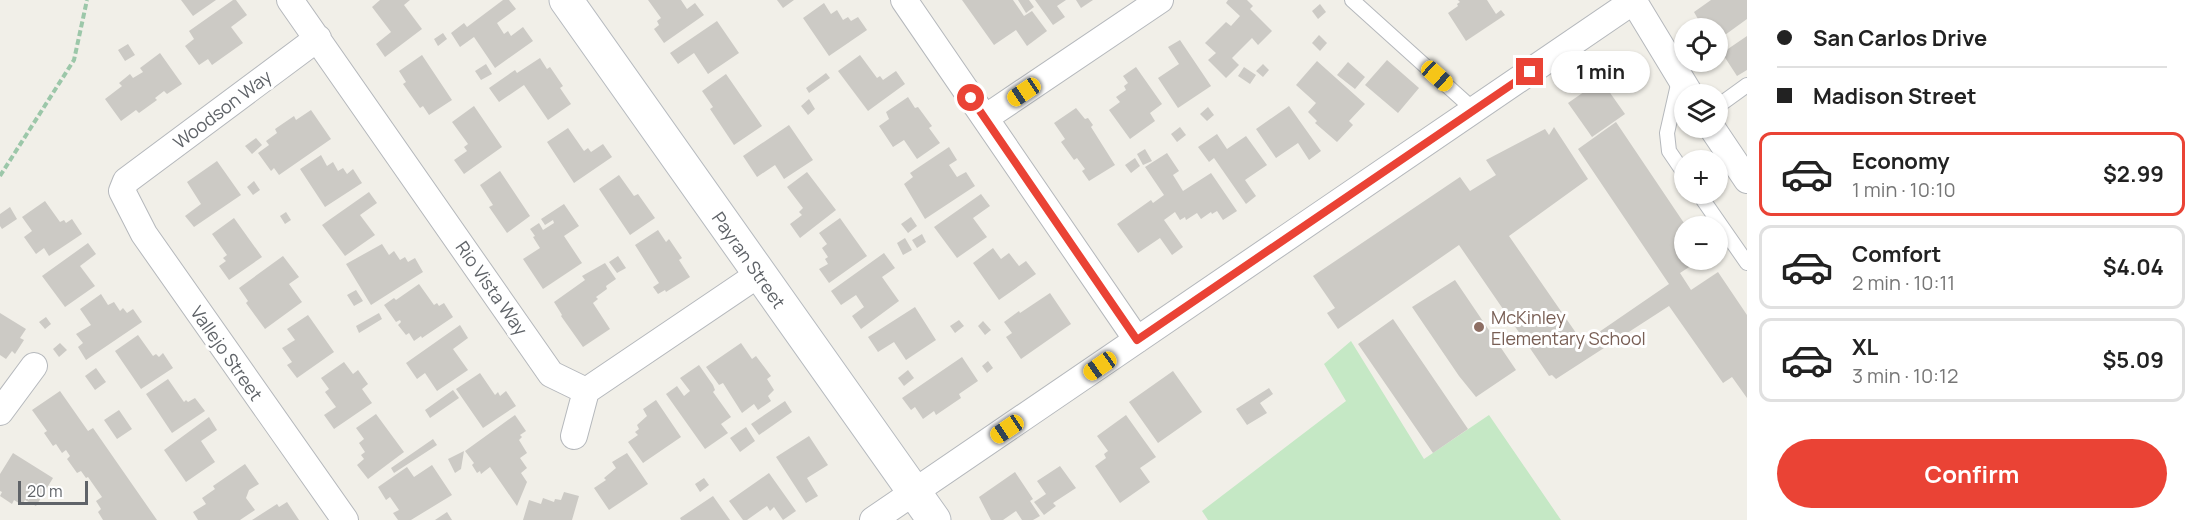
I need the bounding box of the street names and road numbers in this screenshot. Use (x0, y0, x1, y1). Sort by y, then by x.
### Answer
street label: Woodson Way (168, 64, 276, 154)
street label: Payran Street (707, 207, 791, 313)
street label: Rio Vista Way (451, 236, 534, 340)
street label: Vallejo Street (185, 301, 269, 405)

